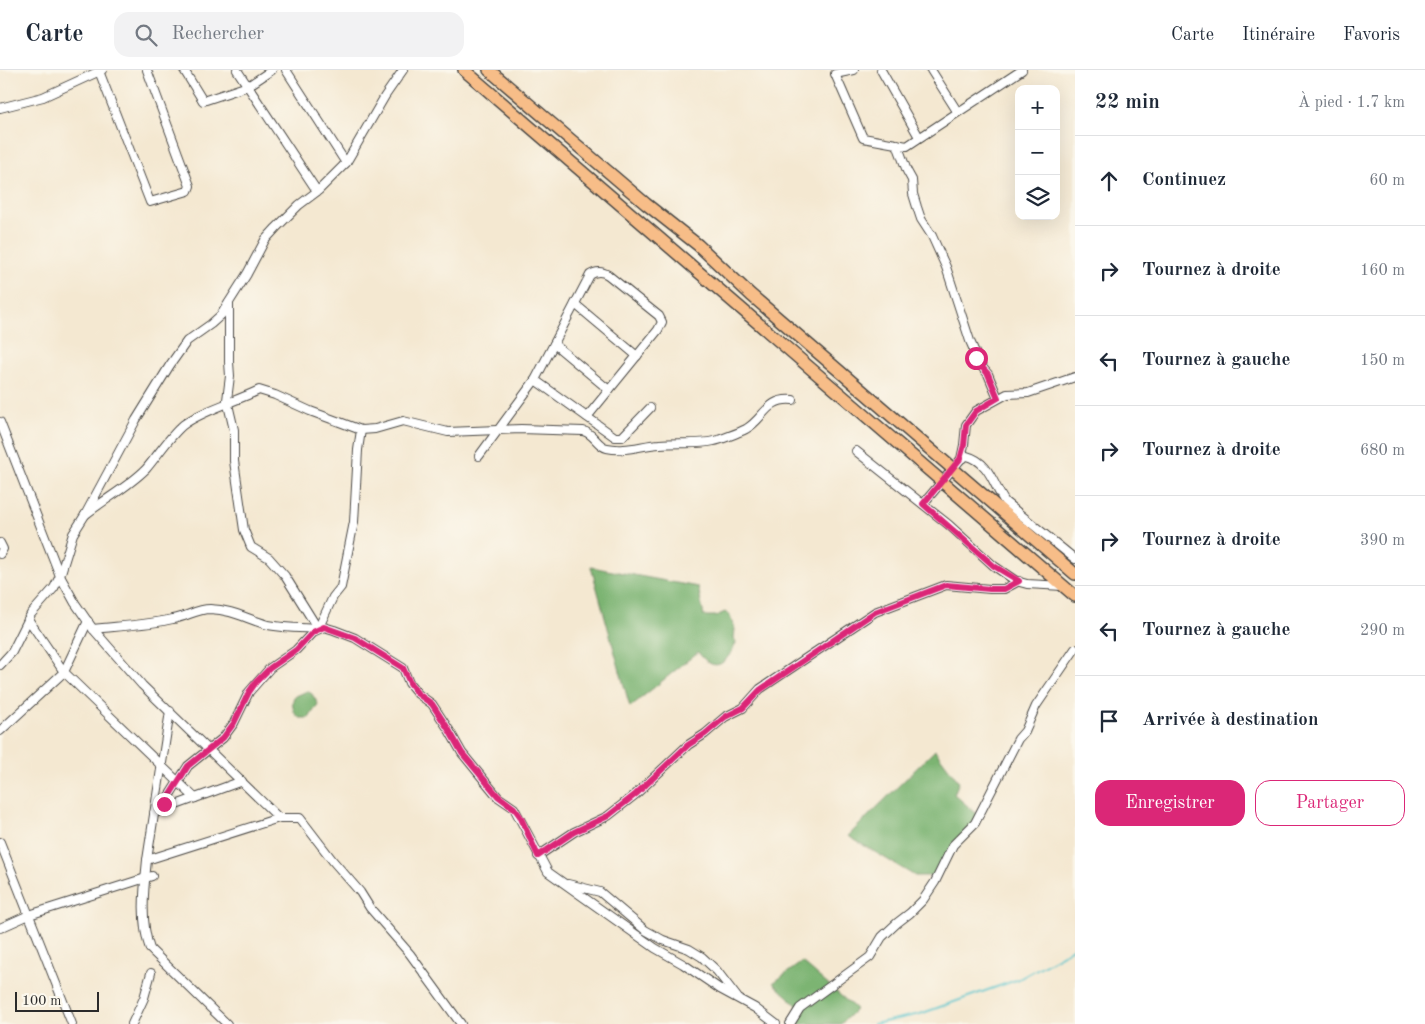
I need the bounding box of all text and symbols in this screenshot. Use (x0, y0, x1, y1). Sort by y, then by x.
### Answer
search box (114, 12, 464, 57)
icon: search (132, 21, 160, 49)
text: Carte (25, 23, 84, 47)
text: Rechercher (172, 25, 264, 44)
text: Carte (1171, 26, 1214, 44)
text: Itinéraire (1242, 26, 1315, 44)
text: Favoris (1343, 26, 1400, 44)
map controls (1015, 85, 1060, 220)
button: + (1015, 85, 1060, 130)
text: 22 min (1095, 92, 1160, 113)
text: À pied · 1.7 km (1298, 95, 1405, 111)
button: − (1015, 130, 1060, 175)
icon: ahead (1095, 167, 1123, 195)
text: Continuez (1142, 171, 1226, 190)
text: 60 m (1369, 173, 1405, 189)
button: layers (1015, 175, 1060, 220)
icon: right (1095, 257, 1123, 285)
text: Tournez à droite (1142, 261, 1281, 280)
text: 160 m (1360, 263, 1405, 279)
route start (965, 347, 988, 370)
icon: left (1095, 347, 1123, 375)
text: Tournez à gauche (1142, 351, 1290, 370)
text: 150 m (1360, 353, 1405, 369)
icon: right (1095, 437, 1123, 465)
text: Tournez à droite (1142, 441, 1281, 460)
text: 680 m (1360, 443, 1405, 459)
icon: right (1095, 527, 1123, 555)
text: Tournez à droite (1142, 531, 1281, 550)
text: 390 m (1360, 533, 1405, 549)
icon: left (1095, 617, 1123, 645)
text: Tournez à gauche (1142, 621, 1290, 640)
text: 290 m (1360, 623, 1405, 639)
icon: arrive (1095, 707, 1123, 735)
text: Arrivée à destination (1142, 711, 1318, 730)
button: Enregistrer (1095, 780, 1245, 826)
button: Partager (1255, 780, 1405, 826)
route end (153, 793, 176, 816)
scale bar (15, 989, 99, 1012)
text: 100 m (22, 994, 61, 1008)

